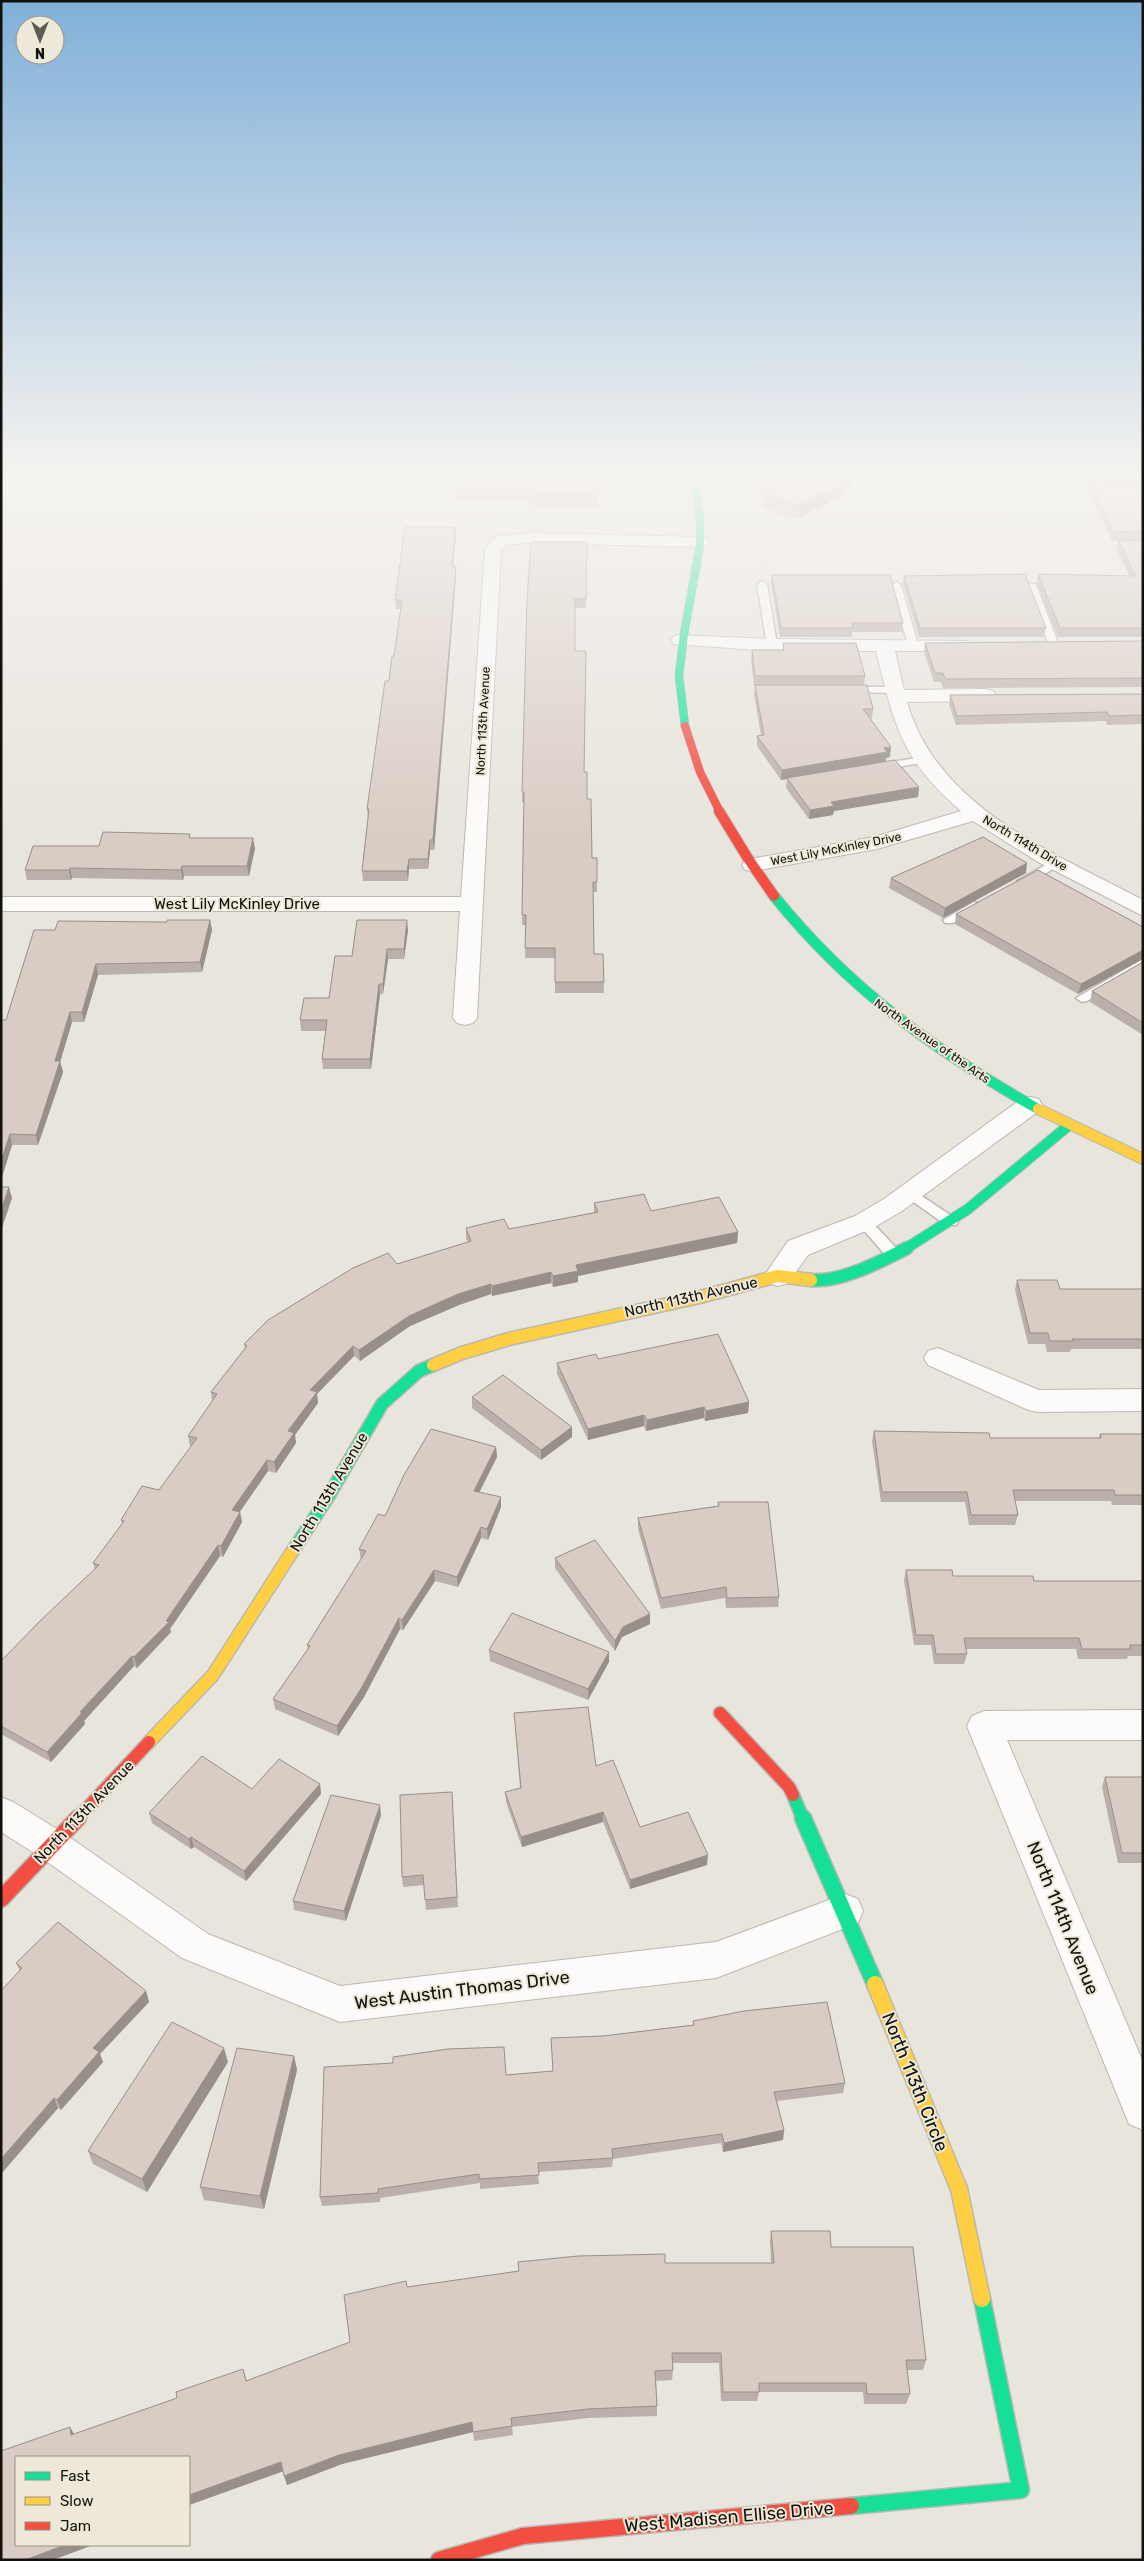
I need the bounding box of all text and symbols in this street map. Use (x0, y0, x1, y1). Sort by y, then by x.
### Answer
north arrow (15, 15, 65, 65)
text: N (35, 44, 45, 61)
street label: North 113th Avenue (473, 666, 493, 776)
street label: North 114th Drive (980, 812, 1070, 874)
street label: West Lily McKinley Drive (770, 829, 903, 869)
street label: West Lily McKinley Drive (154, 895, 320, 913)
street label: North Avenue of the Arts (871, 996, 993, 1086)
street label: North 113th Avenue (623, 1273, 759, 1321)
street label: North 113th Avenue (286, 1429, 372, 1555)
street label: North 113th Avenue (30, 1757, 138, 1867)
street label: North 114th Avenue (1022, 1838, 1104, 1998)
street label: West Austin Thomas Drive (353, 1966, 571, 2014)
street label: North 113th Circle (877, 2009, 953, 2155)
legend (15, 2456, 190, 2546)
text: Fast (60, 2467, 90, 2485)
text: Slow (60, 2492, 93, 2510)
street label: West Madisen Ellise Drive (624, 2497, 834, 2537)
text: Jam (60, 2517, 91, 2535)

